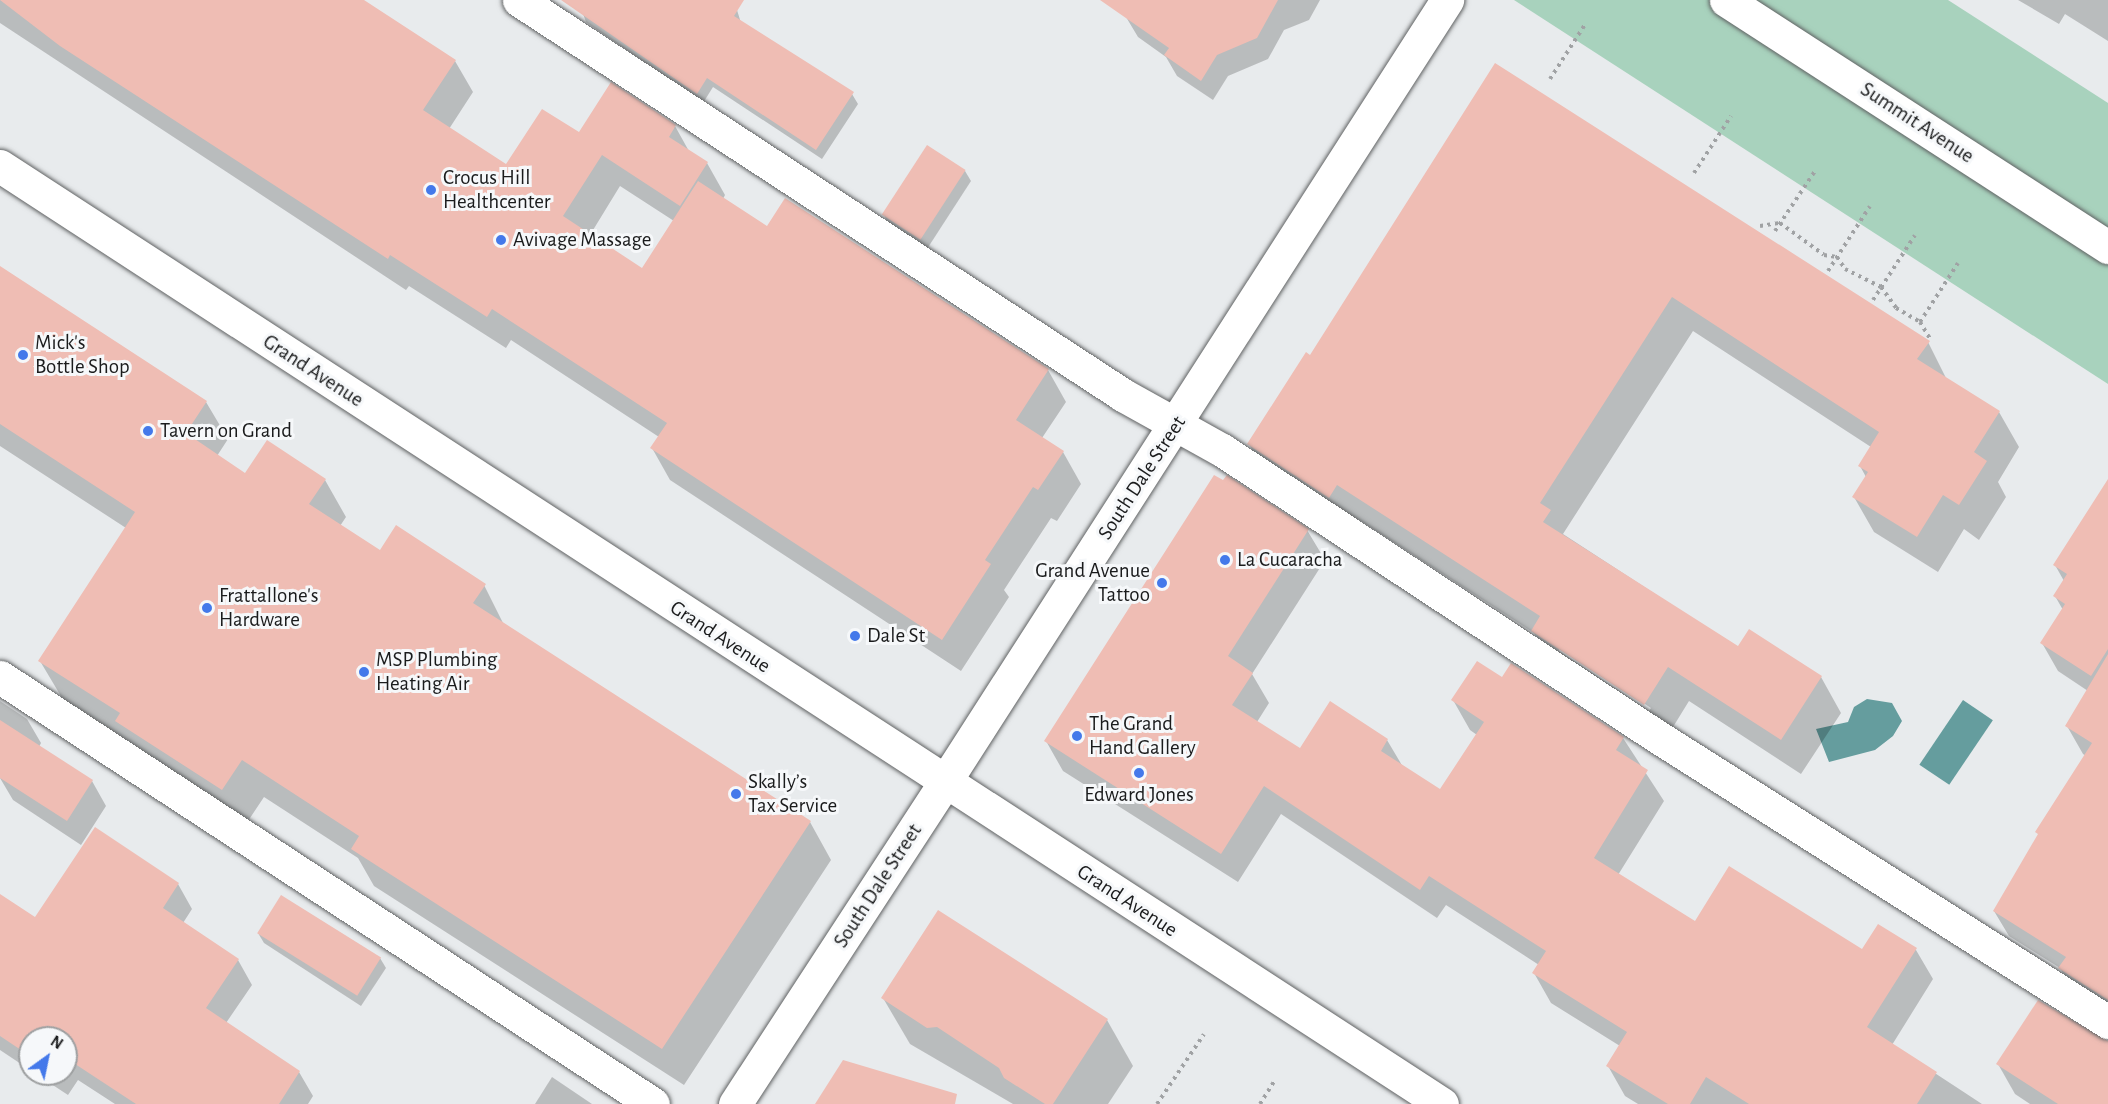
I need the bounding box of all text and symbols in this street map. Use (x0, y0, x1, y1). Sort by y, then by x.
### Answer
street label: Summit Avenue (1856, 77, 1978, 169)
place label: Crocus Hill Healthcenter (443, 165, 551, 215)
marker: Crocus Hill Healthcenter (424, 183, 438, 197)
place label: Avivage Massage (513, 227, 652, 253)
marker: Avivage Massage (494, 233, 508, 247)
street label: Grand Avenue (258, 329, 368, 413)
place label: Mick's Bottle Shop (35, 330, 130, 380)
marker: Mick's Bottle Shop (16, 348, 30, 362)
street label: South Dale Street (1093, 411, 1191, 545)
place label: Tavern on Grand (160, 418, 292, 444)
marker: Tavern on Grand (141, 424, 155, 438)
place label: La Cucaracha (1237, 547, 1343, 573)
marker: La Cucaracha (1218, 553, 1232, 567)
place label: Grand Avenue Tattoo (1035, 558, 1150, 608)
marker: Grand Avenue Tattoo (1155, 576, 1169, 590)
place label: Frattallone's Hardware (219, 583, 318, 633)
street label: Grand Avenue (665, 595, 775, 679)
marker: Frattallone's Hardware (200, 601, 214, 615)
place label: Dale St (867, 623, 925, 649)
marker: Dale St (848, 629, 862, 643)
place label: MSP Plumbing Heating Air (376, 647, 497, 697)
marker: MSP Plumbing Heating Air (357, 665, 371, 679)
place label: The Grand Hand Gallery (1089, 711, 1196, 761)
marker: The Grand Hand Gallery (1070, 729, 1084, 743)
marker: Edward Jones (1132, 766, 1146, 780)
place label: Skally’s Tax Service (748, 769, 837, 819)
place label: Edward Jones (1084, 782, 1194, 808)
marker: Skally’s Tax Service (729, 787, 743, 801)
street label: South Dale Street (829, 819, 927, 953)
street label: Grand Avenue (1072, 859, 1182, 943)
north arrow (18, 1026, 78, 1086)
text: N (48, 1033, 66, 1052)

